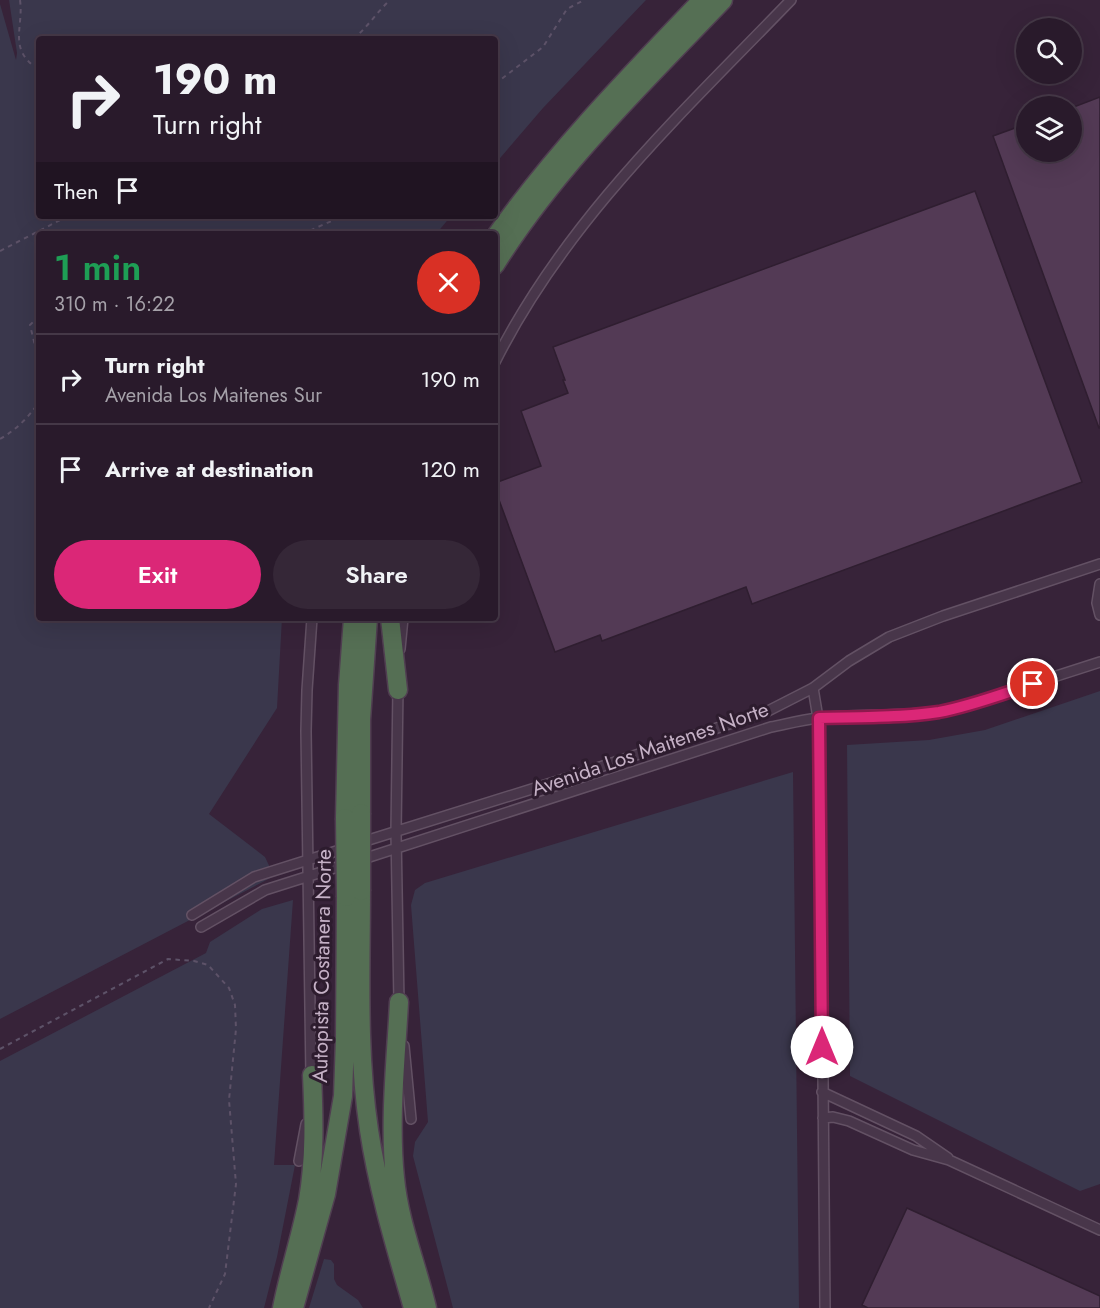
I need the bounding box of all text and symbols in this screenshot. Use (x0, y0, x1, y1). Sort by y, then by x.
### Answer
map controls (1016, 18, 1082, 162)
button: search (1016, 18, 1082, 84)
text: 190 m (153, 49, 277, 110)
icon: right (54, 60, 132, 138)
button: layers (1016, 96, 1082, 162)
text: Turn right (153, 105, 261, 144)
icon: arrive (111, 174, 144, 207)
text: Then (54, 175, 99, 207)
text: 1 min (54, 241, 141, 293)
button: close (417, 251, 480, 314)
text: 310 m · 16:22 (54, 290, 175, 319)
text: Turn right (105, 349, 205, 381)
icon: right (54, 363, 87, 396)
text: 190 m (420, 363, 480, 395)
text: Avenida Los Maitenes Sur (105, 381, 322, 410)
icon: arrive (54, 453, 87, 486)
text: Arrive at destination (105, 453, 314, 485)
text: 120 m (421, 453, 480, 485)
button: Exit (54, 540, 261, 609)
button: Share (273, 540, 480, 609)
pin (1007, 658, 1058, 709)
icon: arrive (1016, 667, 1049, 700)
street label: Avenida Los Maitenes Norte (527, 694, 773, 804)
street label: Autopista Costanera Norte (305, 849, 339, 1083)
position arrow (790, 1015, 854, 1079)

